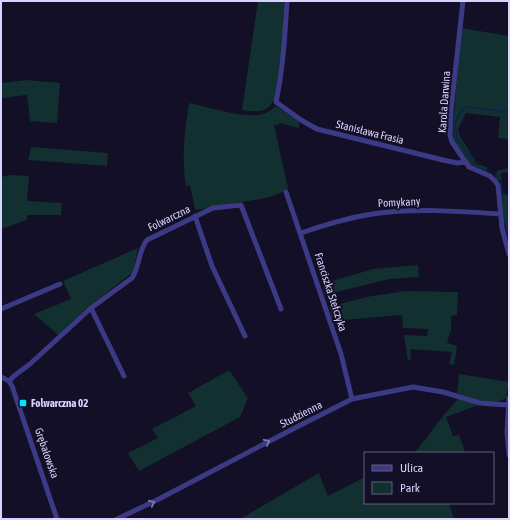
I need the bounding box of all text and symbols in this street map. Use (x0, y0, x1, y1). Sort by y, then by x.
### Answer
street label: Karola Darwina (436, 71, 452, 133)
street label: Stanisława Frasia (335, 118, 405, 146)
street label: Pomykany (377, 195, 421, 209)
street label: Folwarczna (146, 203, 192, 233)
street label: Franciszka Stefczyka (313, 251, 349, 333)
place label: Folwarczna 02 (31, 397, 88, 409)
marker: Folwarczna 02 (18, 398, 28, 408)
street label: Studzienna (278, 398, 324, 430)
street label: Grębałowska (33, 426, 61, 480)
one-way arrow (263, 440, 270, 447)
legend (364, 452, 494, 504)
text: Ulica (400, 461, 423, 475)
text: Park (400, 481, 421, 495)
one-way arrow (148, 500, 155, 508)

